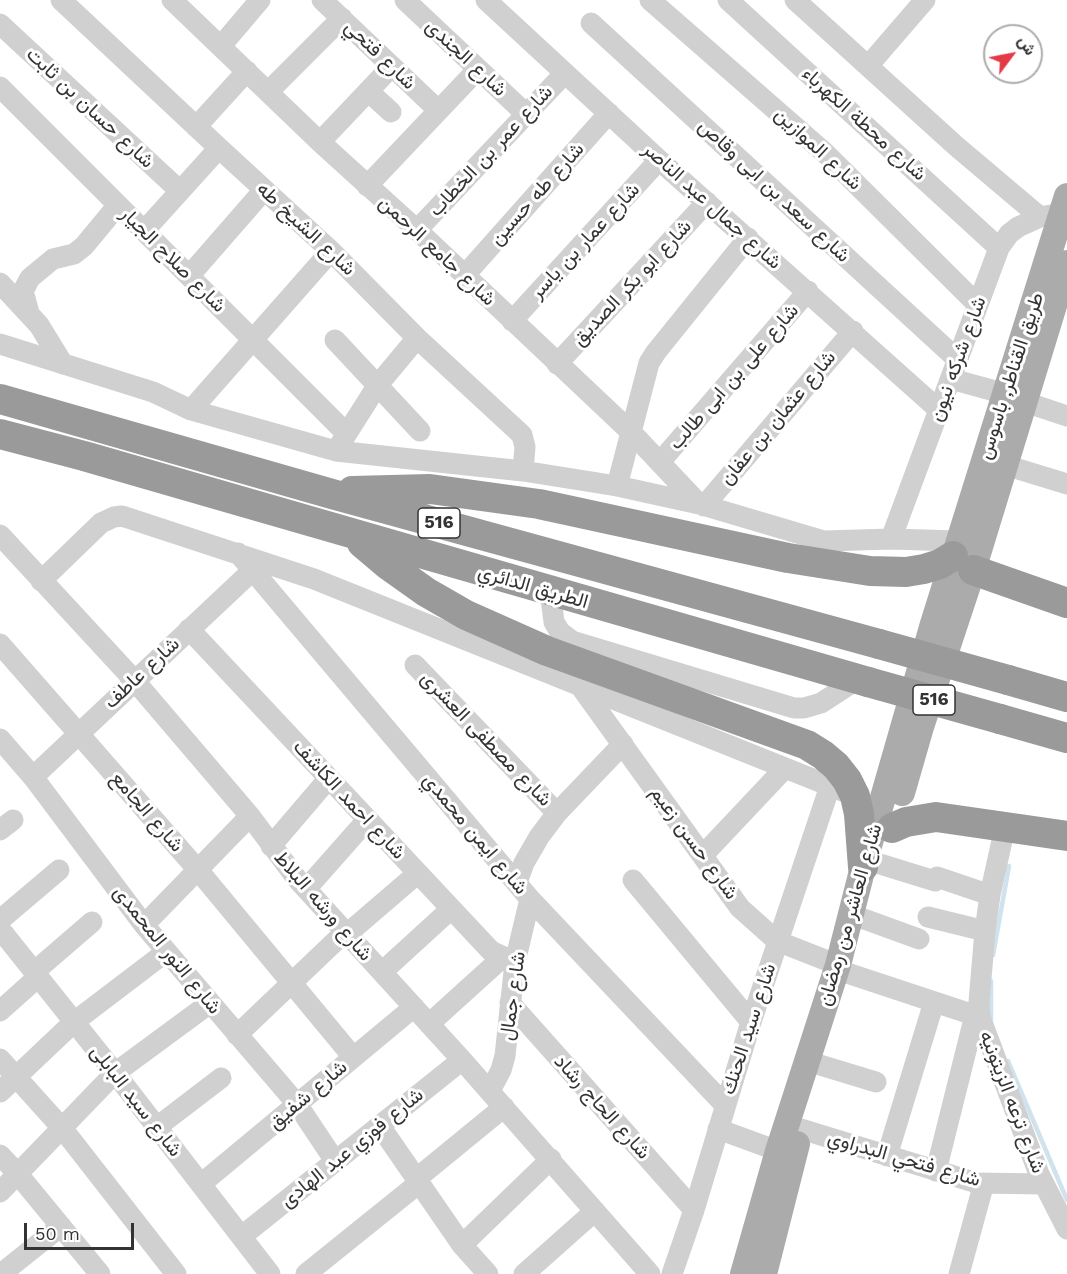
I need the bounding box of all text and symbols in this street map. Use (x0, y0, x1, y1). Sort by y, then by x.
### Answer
street label: شارع الجندى (420, 14, 512, 102)
street label: شارع فتحي (339, 15, 421, 95)
north arrow (983, 24, 1043, 84)
text: ش (1014, 32, 1040, 58)
street label: شارع حسان بن ثابت (21, 42, 159, 174)
street label: شارع محطة الكهرباء (797, 62, 931, 186)
street label: شارع عمر بن الخطاب (424, 80, 558, 222)
street label: شارع الموازين (769, 102, 867, 196)
street label: شارع سعد بن ابى وقاص (693, 114, 855, 268)
street label: شارع جمال عبد الناصر (638, 137, 786, 275)
street label: شارع طه حسين (485, 138, 589, 250)
street label: شارع الشيخ طه (252, 177, 360, 281)
street label: شارع عمار بن ياسر (525, 178, 645, 304)
street label: شارع جامع الرحمن (374, 191, 500, 311)
street label: شارع صلاح الجيار (115, 202, 231, 318)
street label: شارع ابو بكر الصديق (567, 215, 697, 351)
street label: طريق القناطر, باسوس (973, 290, 1049, 462)
street label: شارع شركه نيون (924, 293, 992, 425)
street label: شارع على بن ابى طالب (664, 299, 804, 455)
street label: شارع عثمان بن عفان (715, 346, 841, 490)
road number: 516 (418, 508, 460, 538)
street label: الطريق الدائري (475, 560, 591, 614)
street label: شارع عاطف (99, 632, 185, 714)
street label: شارع مصطفى العشرى (415, 666, 557, 812)
road number: 516 (913, 685, 955, 715)
street label: شارع احمد الكاشف (288, 735, 410, 865)
street label: شارع الجامع (105, 767, 189, 857)
street label: شارع ايمن محمدي (417, 768, 533, 900)
street label: شارع حسن زعيم (645, 782, 743, 904)
street label: شارع العاشر من رمضان (813, 821, 887, 1009)
street label: شارع ورشه البلاط (269, 846, 377, 966)
street label: شارع النور المحمدى (108, 881, 226, 1019)
street label: شارع جمال (495, 950, 531, 1042)
street label: شارع سيد الحنك (716, 960, 782, 1098)
street label: شارع ترعه الزيتونيه (974, 1027, 1050, 1177)
street label: شارع سيد البابلى (85, 1040, 187, 1162)
street label: شارع الحاج رشاد (549, 1050, 655, 1164)
street label: شارع شفيق (264, 1055, 352, 1135)
street label: شارع فوزي عبد الهادى (276, 1083, 428, 1213)
street label: شارع فتحي البدراوي (825, 1126, 983, 1192)
scale bar (27, 1211, 136, 1249)
text: 50 m (35, 1223, 80, 1244)

